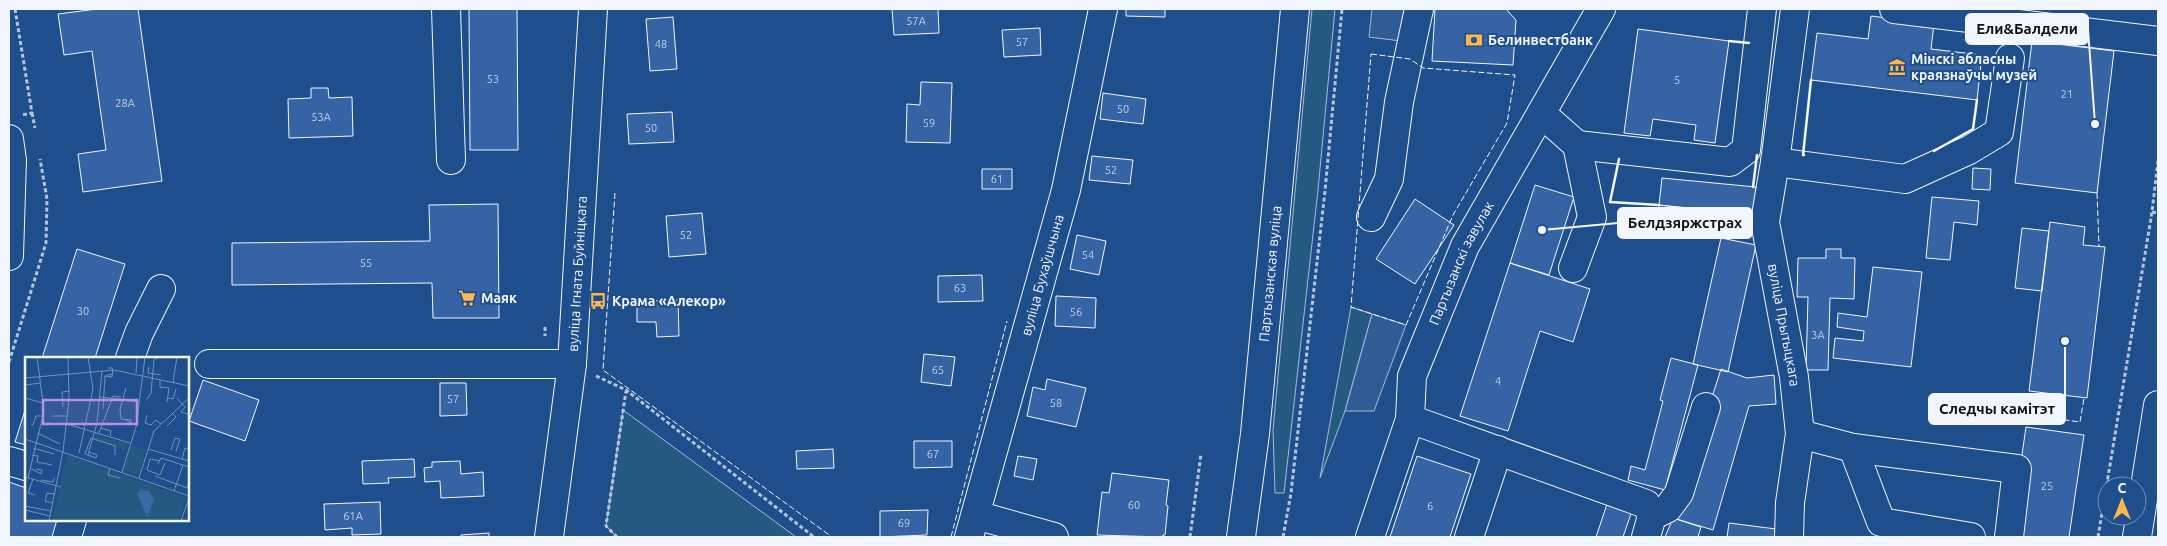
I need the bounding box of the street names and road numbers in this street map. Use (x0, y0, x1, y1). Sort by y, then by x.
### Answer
street label: вуліца Ігната Буйніцкага (565, 195, 590, 352)
street label: Партызанскі завулак (1426, 198, 1497, 327)
street label: Партызанская вуліца (1256, 205, 1284, 342)
street label: вуліца Бухаўшчына (1018, 212, 1067, 338)
street label: вуліца Прытыцкага (1765, 262, 1803, 387)

